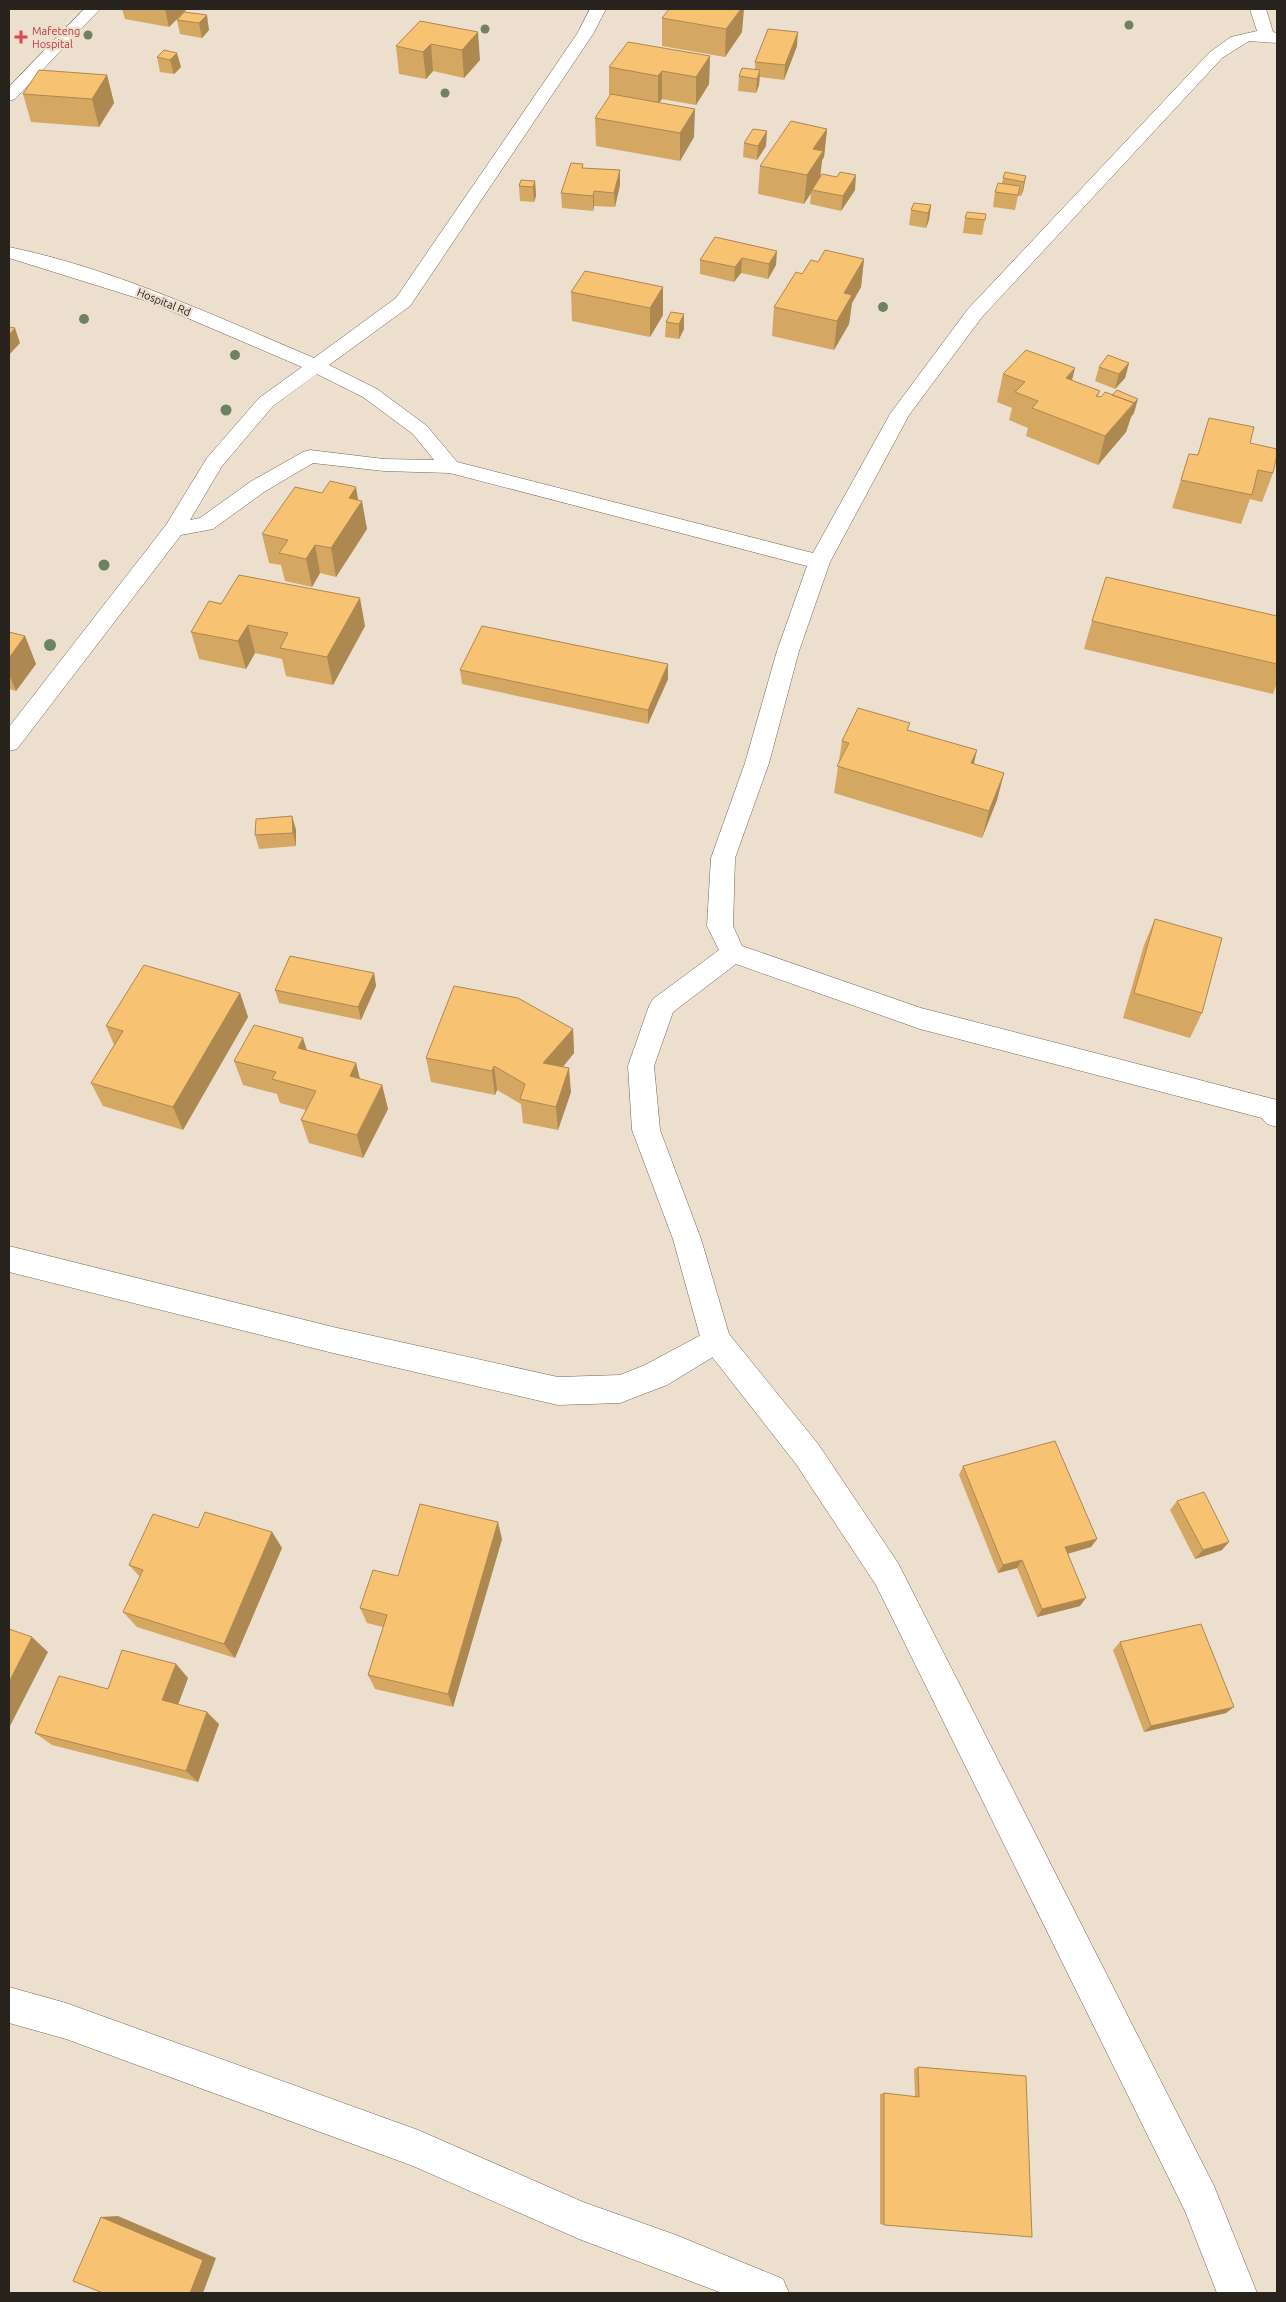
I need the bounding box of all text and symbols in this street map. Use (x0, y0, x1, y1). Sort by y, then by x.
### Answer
place label: Mafeteng Hospital (32, 25, 80, 50)
marker: Mafeteng Hospital (14, 30, 28, 44)
street label: Hospital Rd (136, 286, 192, 318)

